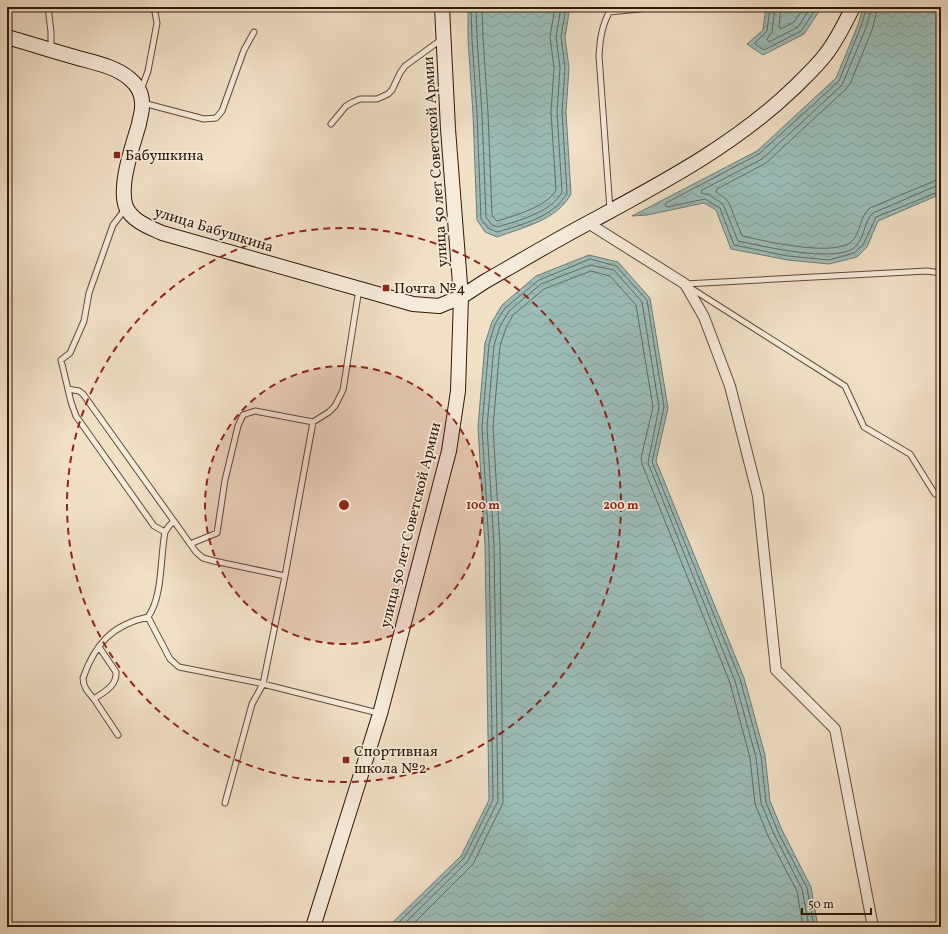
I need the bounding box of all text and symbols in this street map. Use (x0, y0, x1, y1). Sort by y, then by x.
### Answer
street label: улица 50 лет Советской Армии (419, 56, 454, 268)
place label: Бабушкина (125, 146, 204, 167)
marker: Бабушкина (112, 150, 122, 160)
street label: улица Бабушкина (151, 202, 276, 259)
place label: Почта №4 (394, 279, 466, 300)
marker: Почта №4 (381, 283, 391, 293)
street label: улица 50 лет Советской Армии (376, 420, 447, 630)
centre of rings (337, 498, 351, 512)
text: 100 m (466, 498, 500, 514)
text: 200 m (603, 498, 639, 514)
place label: Спортивная школа №2 (354, 742, 438, 780)
marker: Спортивная школа №2 (341, 755, 351, 765)
scale bar (802, 890, 871, 916)
text: 50 m (808, 897, 834, 913)

